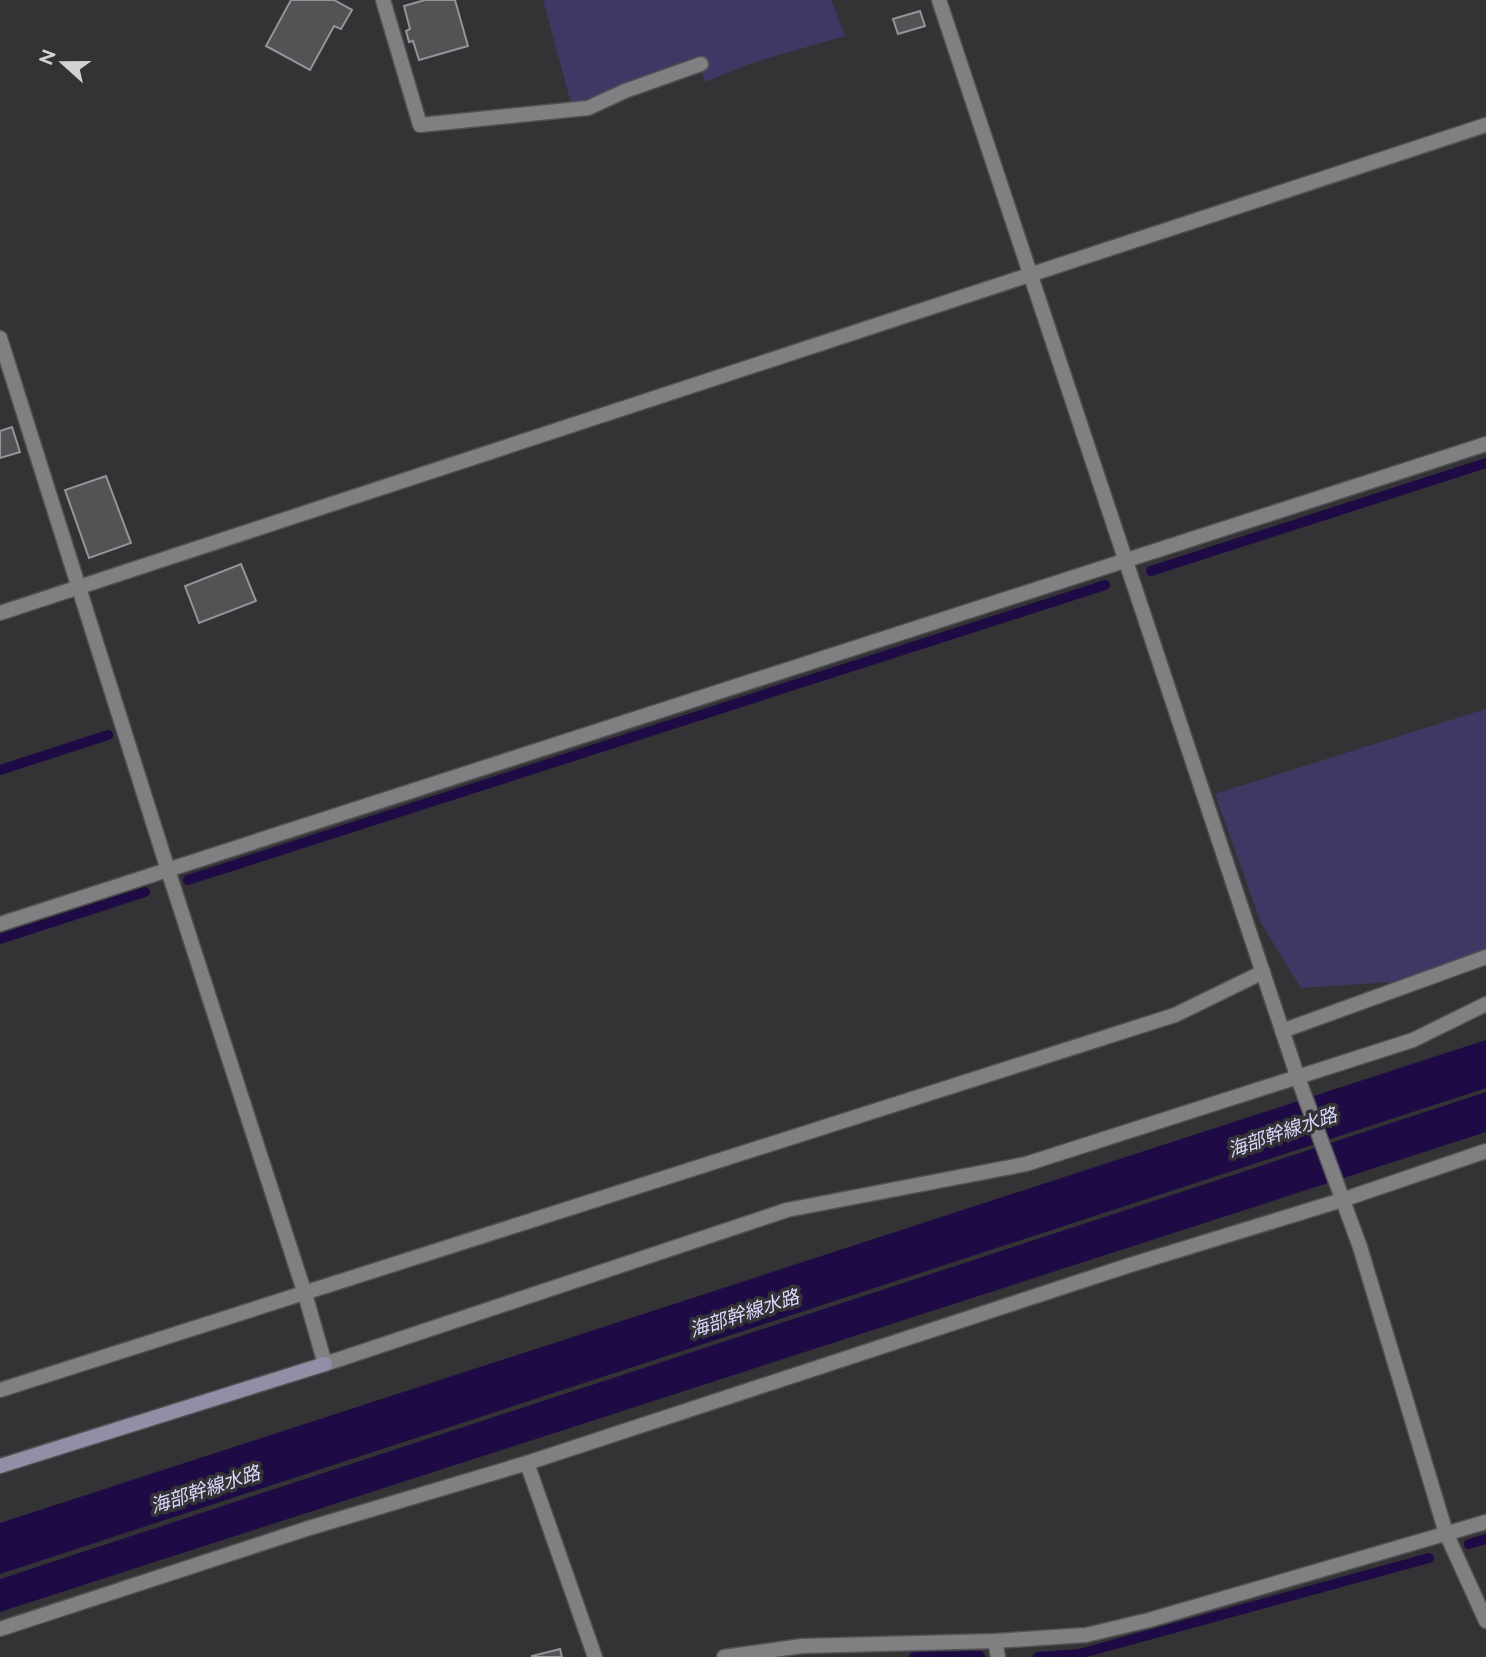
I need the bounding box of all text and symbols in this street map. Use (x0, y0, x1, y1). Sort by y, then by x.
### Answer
north arrow (28, 28, 98, 98)
text: N (34, 46, 60, 68)
water label: 海部幹線水路 (1225, 1102, 1341, 1161)
water label: 海部幹線水路 (686, 1284, 804, 1341)
water label: 海部幹線水路 (147, 1460, 265, 1517)

